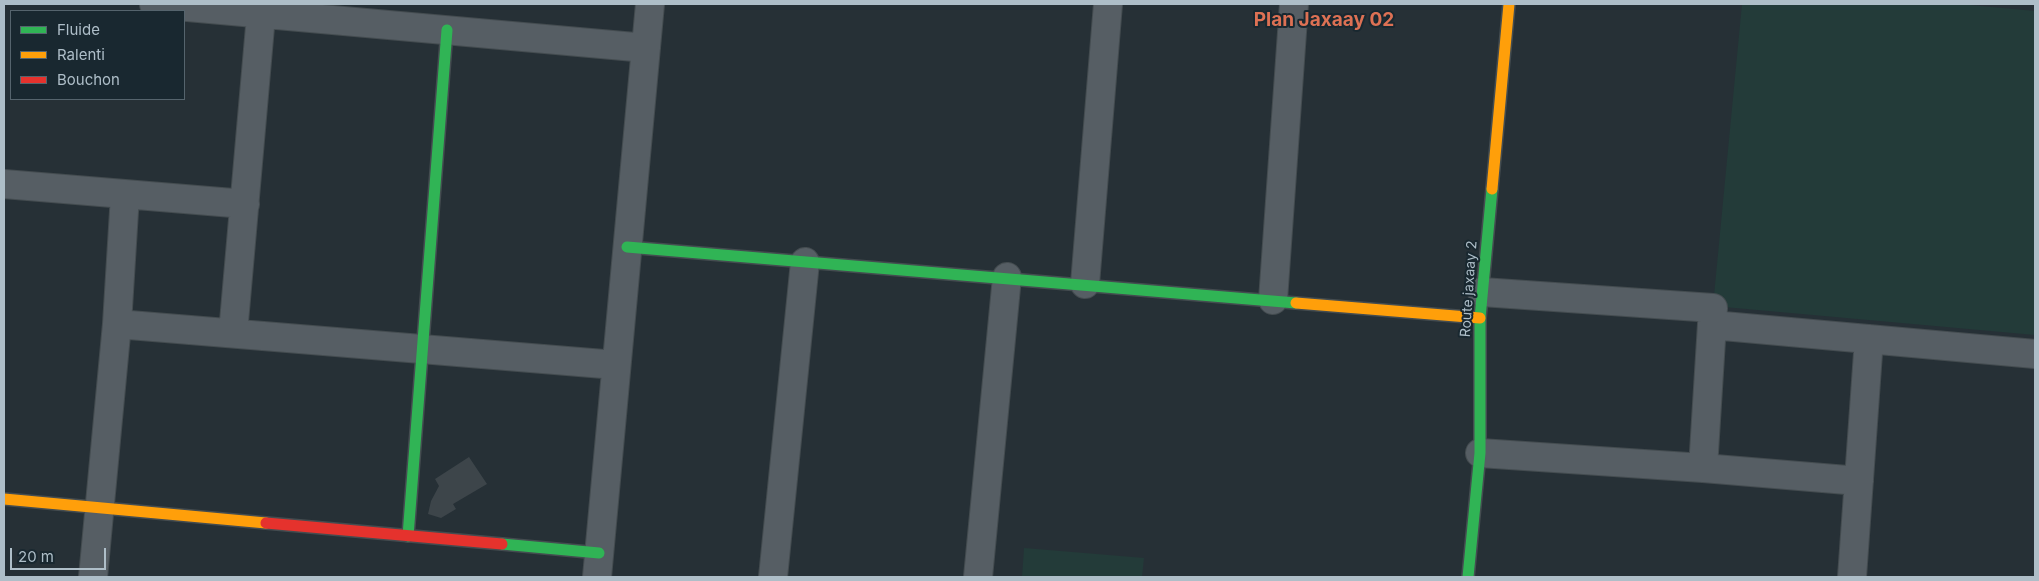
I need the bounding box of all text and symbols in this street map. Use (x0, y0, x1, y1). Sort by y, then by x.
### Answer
district label: Plan Jaxaay 02 (1254, 9, 1394, 31)
legend (10, 10, 185, 100)
text: Fluide (57, 20, 100, 39)
text: Ralenti (57, 45, 105, 64)
text: Bouchon (57, 70, 120, 89)
street label: Route jaxaay 2 (1457, 240, 1481, 338)
scale bar (12, 538, 109, 570)
text: 20 m (18, 547, 54, 566)

